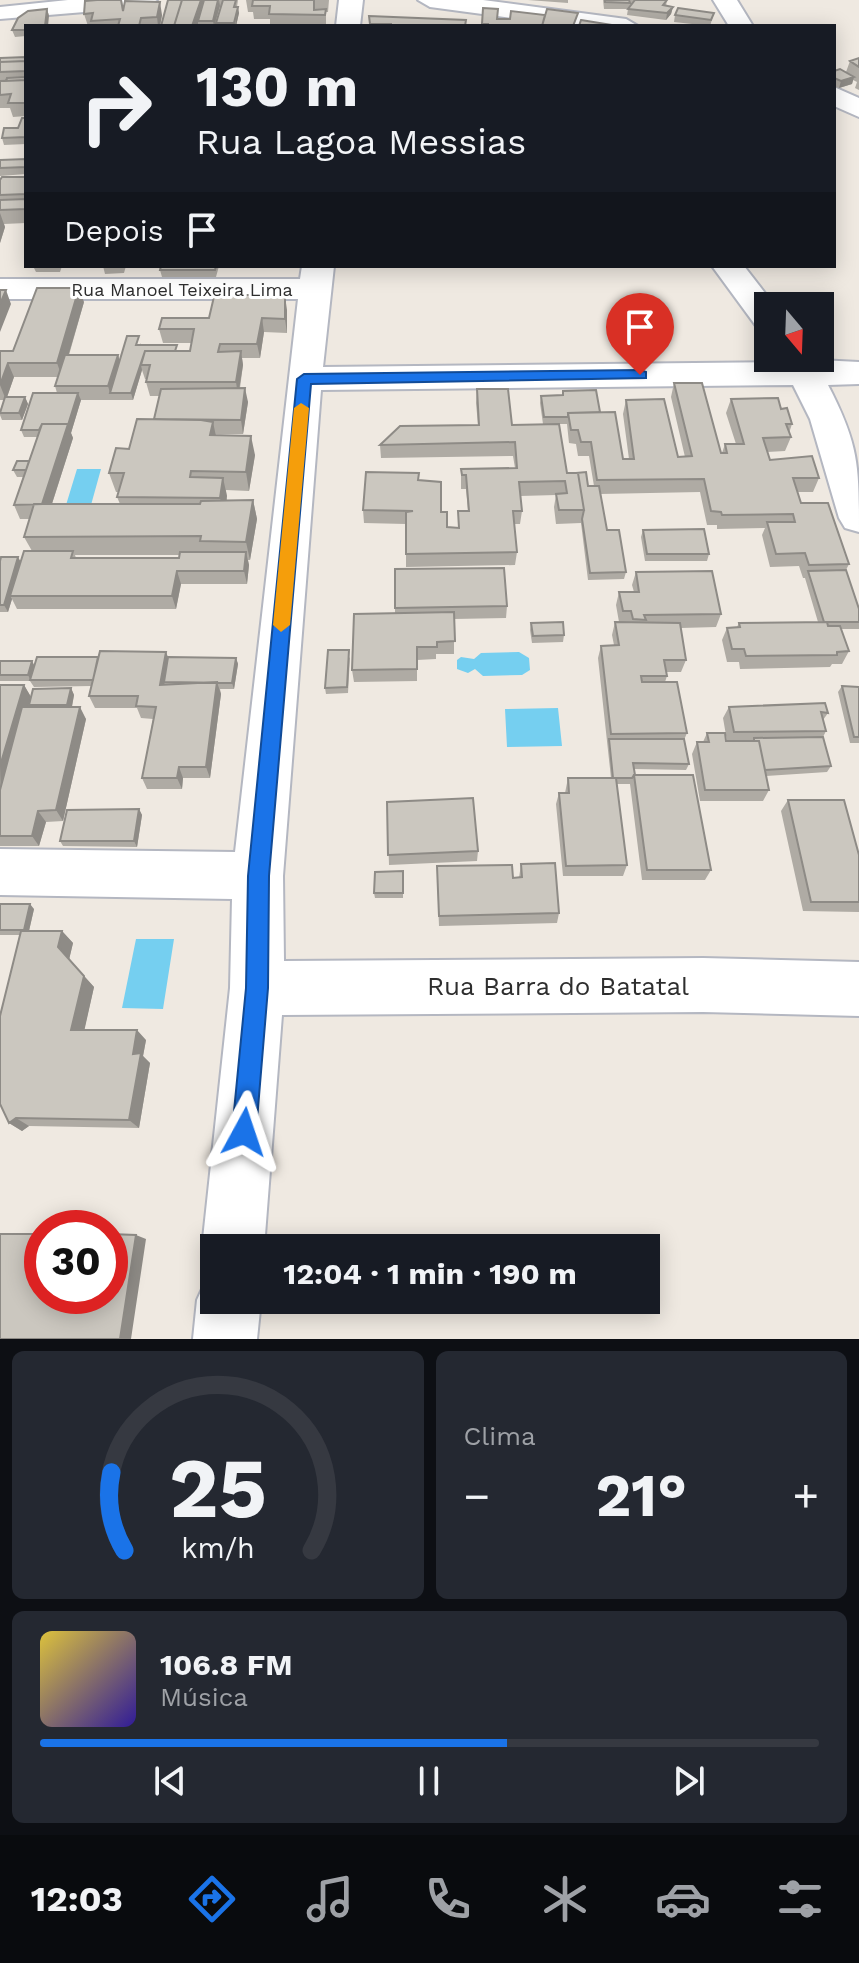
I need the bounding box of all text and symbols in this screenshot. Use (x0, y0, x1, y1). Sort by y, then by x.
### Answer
text: 130 m (196, 54, 358, 120)
icon: right (64, 56, 168, 160)
text: Rua Lagoa Messias (196, 121, 526, 163)
icon: arrive (180, 208, 224, 252)
text: Depois (64, 213, 164, 248)
street label: Rua Manoel Teixeira Lima (71, 279, 293, 300)
north arrow (754, 292, 834, 372)
map controls (754, 292, 834, 372)
pin (606, 293, 674, 375)
icon: arrive (618, 305, 662, 349)
street label: Rua Barra do Batatal (427, 971, 689, 1001)
position arrow (202, 1090, 286, 1174)
speed limit sign: 30 (24, 1210, 128, 1314)
text: 12:04 · 1 min · 190 m (283, 1256, 577, 1291)
text: Clima (464, 1421, 536, 1451)
text: 25 (169, 1440, 267, 1537)
text: 21° (596, 1460, 687, 1531)
text: − (464, 1470, 490, 1522)
text: + (792, 1470, 819, 1522)
text: km/h (181, 1531, 255, 1565)
text: 106.8 FM (160, 1647, 292, 1682)
text: Música (160, 1682, 248, 1712)
icon: previous (148, 1759, 192, 1803)
icon: pause (407, 1759, 451, 1803)
icon: next (667, 1759, 711, 1803)
icon: directions (184, 1871, 240, 1927)
icon: music (302, 1871, 358, 1927)
icon: phone (420, 1871, 476, 1927)
icon: climate (537, 1871, 593, 1927)
icon: car (655, 1871, 711, 1927)
icon: filters (772, 1871, 828, 1927)
text: 12:03 (31, 1878, 123, 1920)

